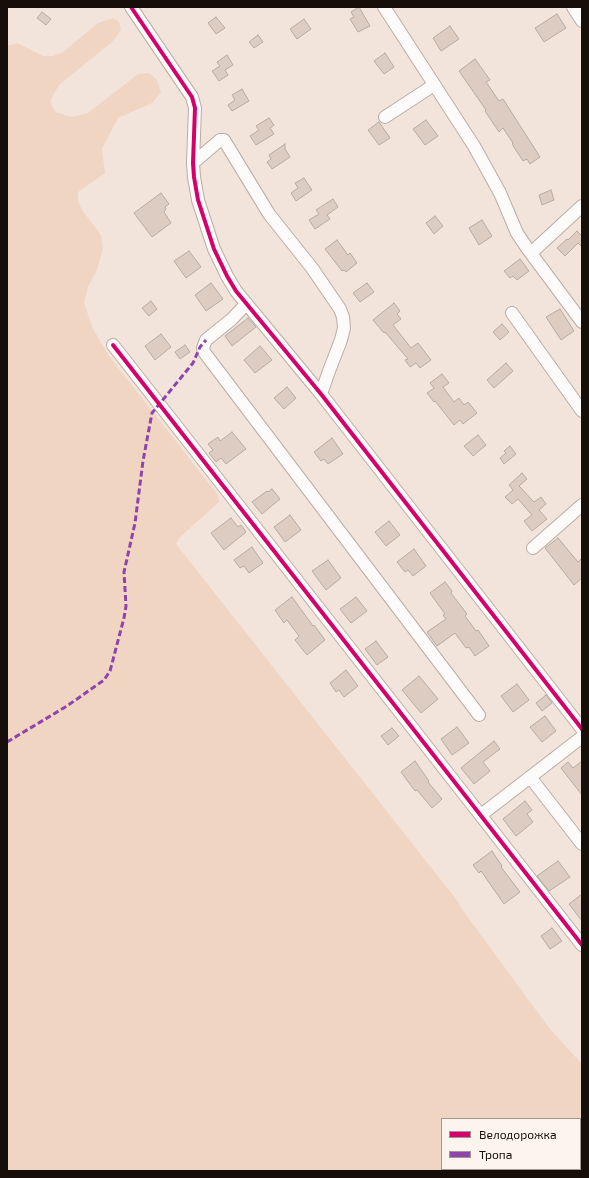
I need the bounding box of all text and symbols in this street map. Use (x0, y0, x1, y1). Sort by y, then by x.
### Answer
legend (441, 1118, 581, 1170)
text: Велодорожка (479, 1127, 557, 1141)
text: Тропа (479, 1147, 512, 1161)

